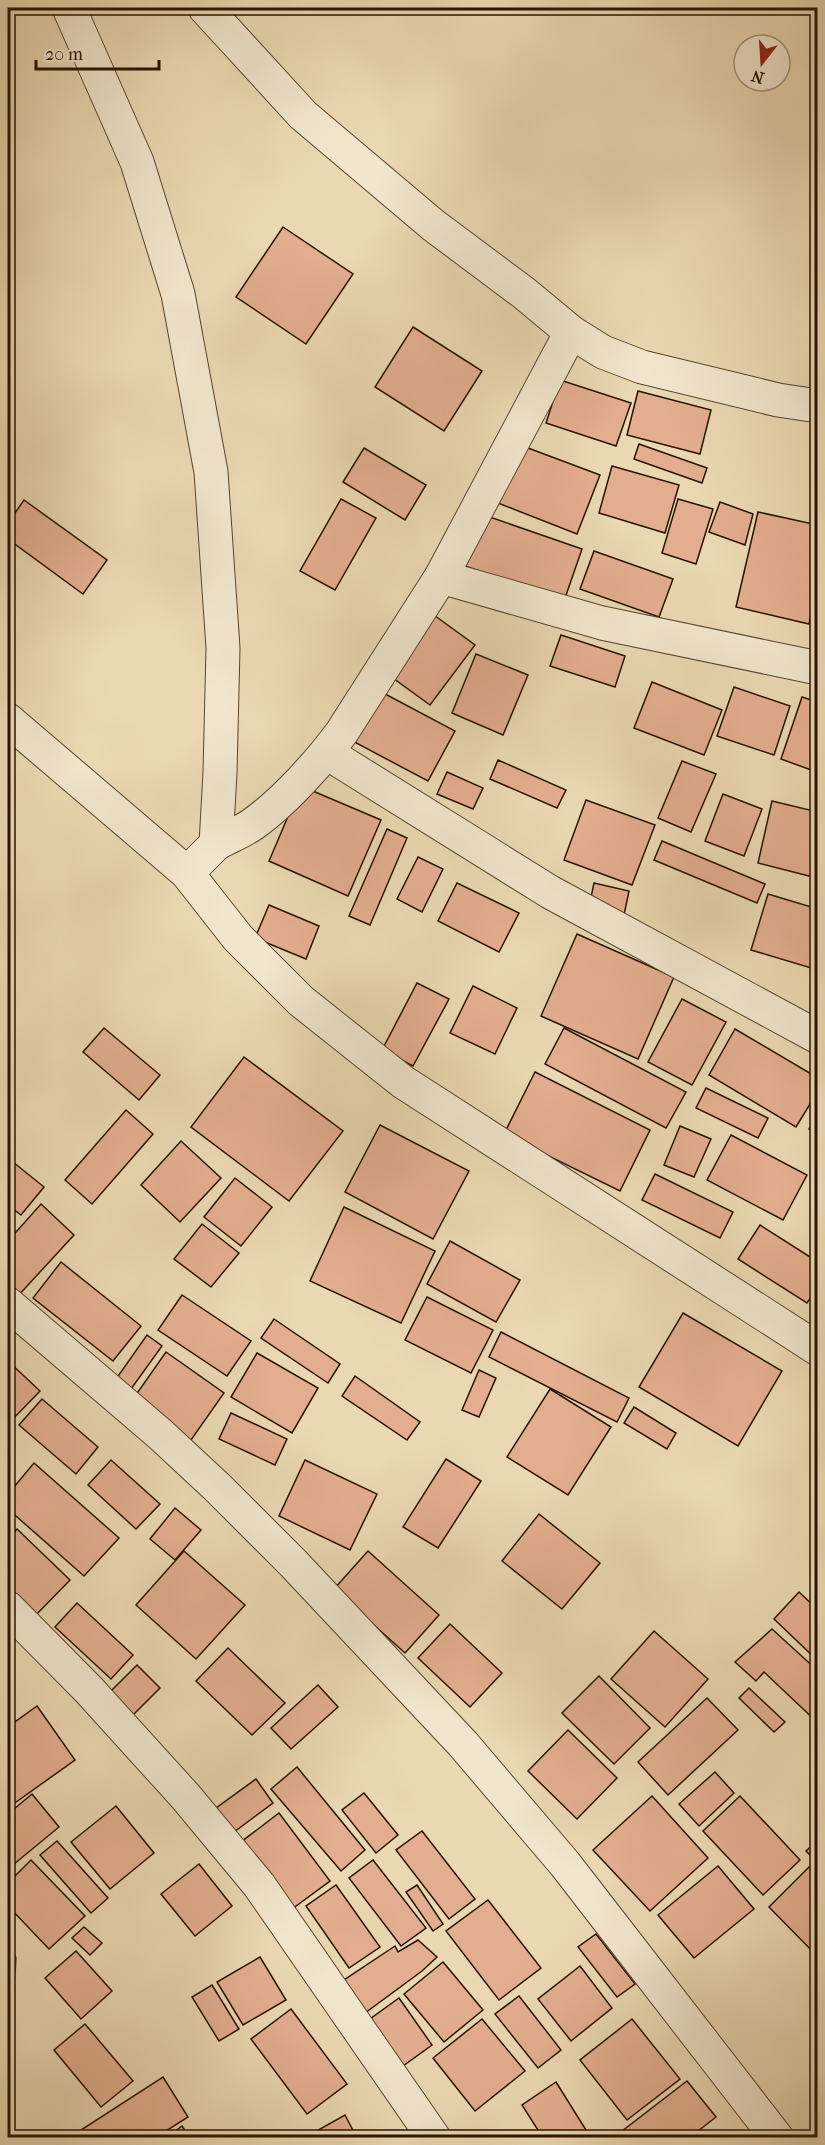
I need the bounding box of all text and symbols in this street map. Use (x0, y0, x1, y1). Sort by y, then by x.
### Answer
scale bar (36, 33, 159, 71)
north arrow (732, 33, 792, 93)
text: 20 m (45, 44, 83, 65)
text: N (748, 66, 766, 88)

